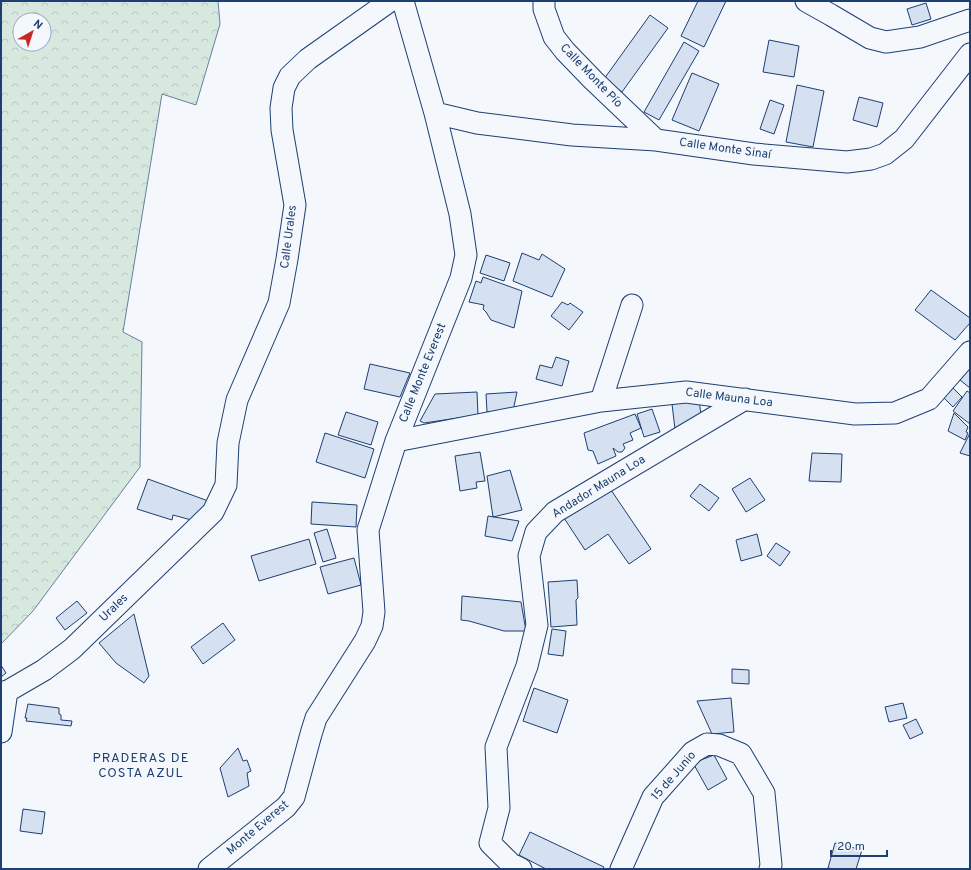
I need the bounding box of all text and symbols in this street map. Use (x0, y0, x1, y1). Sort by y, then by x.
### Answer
north arrow (12, 12, 52, 52)
text: N (30, 17, 45, 33)
street label: Calle Monte Pío (556, 40, 626, 112)
street label: Calle Monte Sinaí (678, 135, 773, 163)
street label: Calle Urales (277, 204, 301, 270)
street label: Calle Monte Everest (396, 321, 450, 425)
street label: Calle Mauna Loa (684, 385, 774, 411)
street label: Andador Mauna Loa (549, 452, 649, 522)
street label: Urales (96, 590, 132, 626)
street label: 15 de Junio (648, 748, 700, 804)
district label: PRADERAS DE COSTA AZUL (93, 751, 189, 782)
street label: Monte Everest (224, 797, 292, 859)
scale bar (831, 832, 887, 858)
text: 20 m (837, 839, 865, 855)

